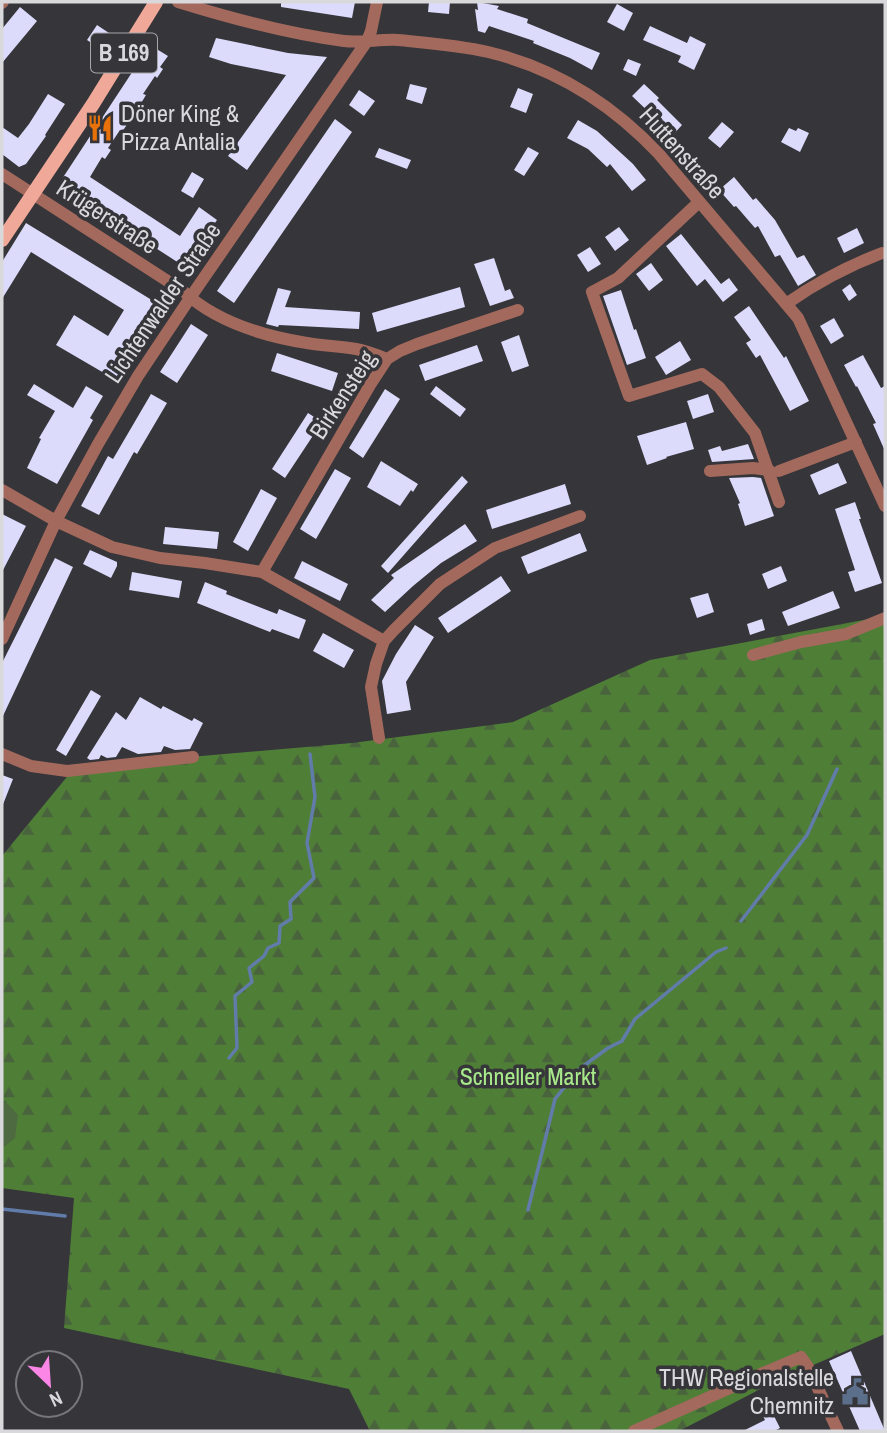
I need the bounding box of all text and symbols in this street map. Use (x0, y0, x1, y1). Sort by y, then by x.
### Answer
road number: B 169 (91, 34, 157, 72)
place label: Döner King & Pizza Antalia (121, 97, 239, 157)
street label: Huttenstraße (633, 99, 733, 205)
restaurant icon: Döner King & Pizza Antalia (85, 113, 115, 143)
street label: Krügerstraße (51, 171, 164, 261)
street label: Lichtenwalder Straße (97, 216, 228, 389)
street label: Birkensteig (302, 344, 383, 445)
park label: Schneller Markt (460, 1060, 597, 1092)
north arrow (14, 1349, 84, 1419)
place label: THW Regionalstelle Chemnitz (659, 1361, 834, 1421)
public building icon: THW Regionalstelle Chemnitz (840, 1377, 870, 1407)
text: N (46, 1385, 67, 1414)

